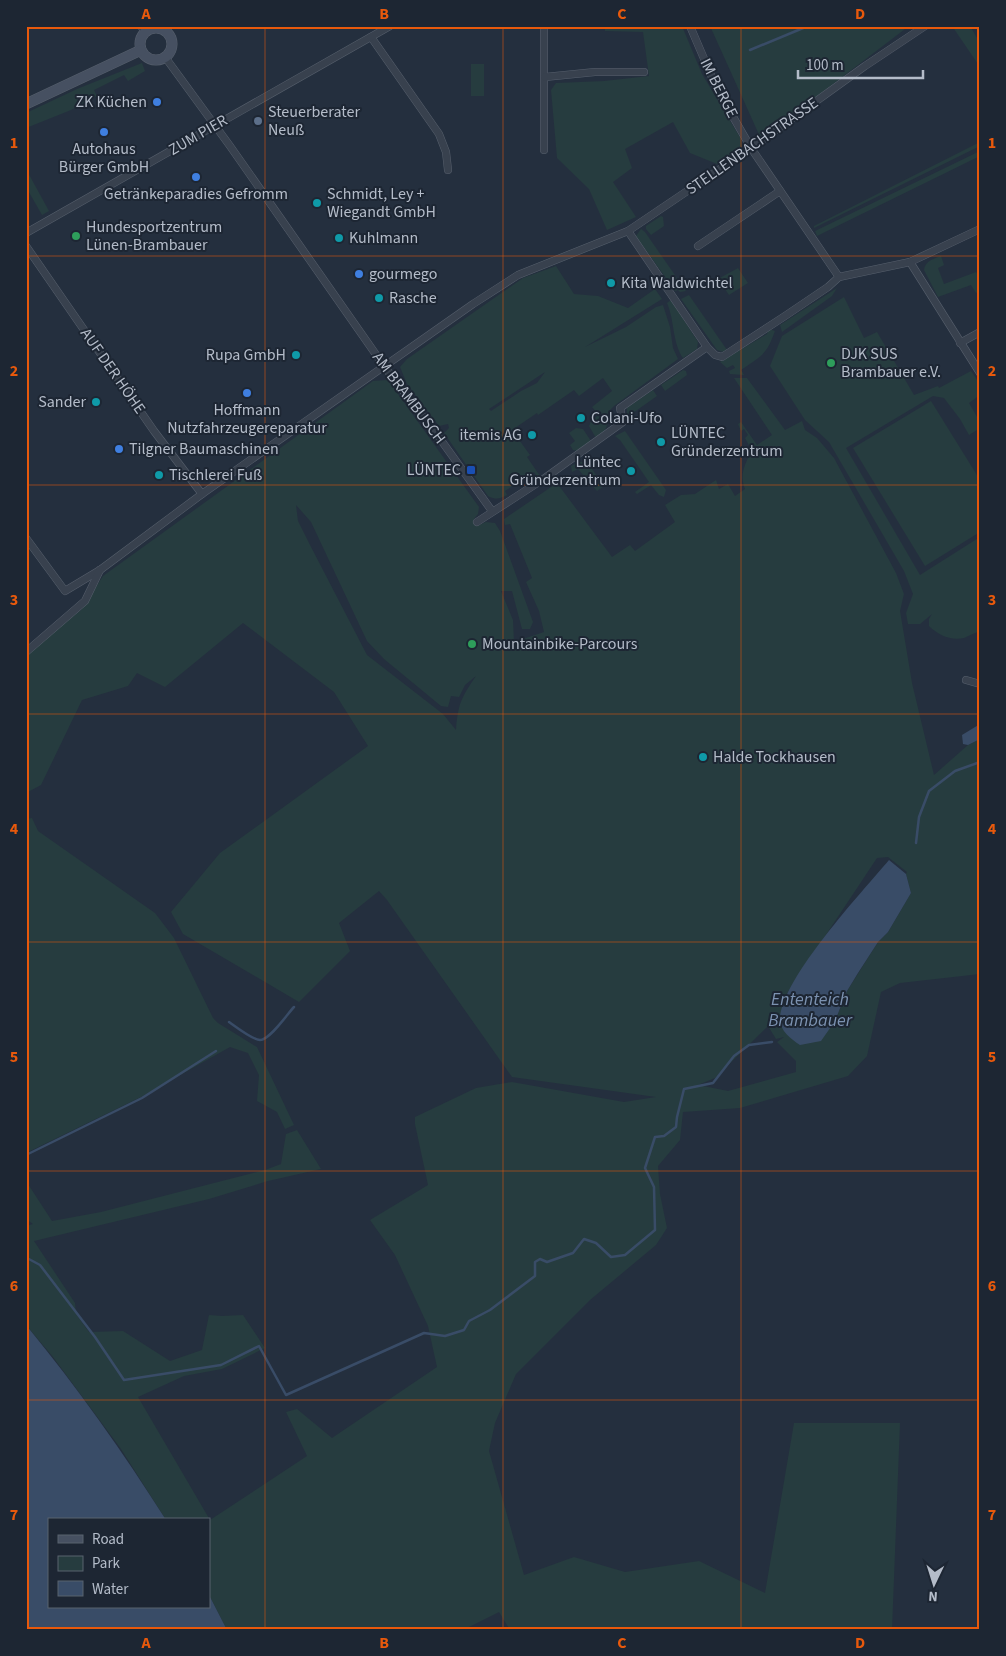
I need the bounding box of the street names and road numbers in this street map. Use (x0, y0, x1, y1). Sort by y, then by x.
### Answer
street label: IM BERGE (695, 54, 743, 122)
street label: STELLENBACHSTRASSE (681, 92, 823, 200)
street label: ZUM PIER (165, 109, 231, 161)
street label: AUF DER HÖHE (75, 324, 151, 418)
street label: AM BRAMBUSCH (367, 347, 451, 449)

